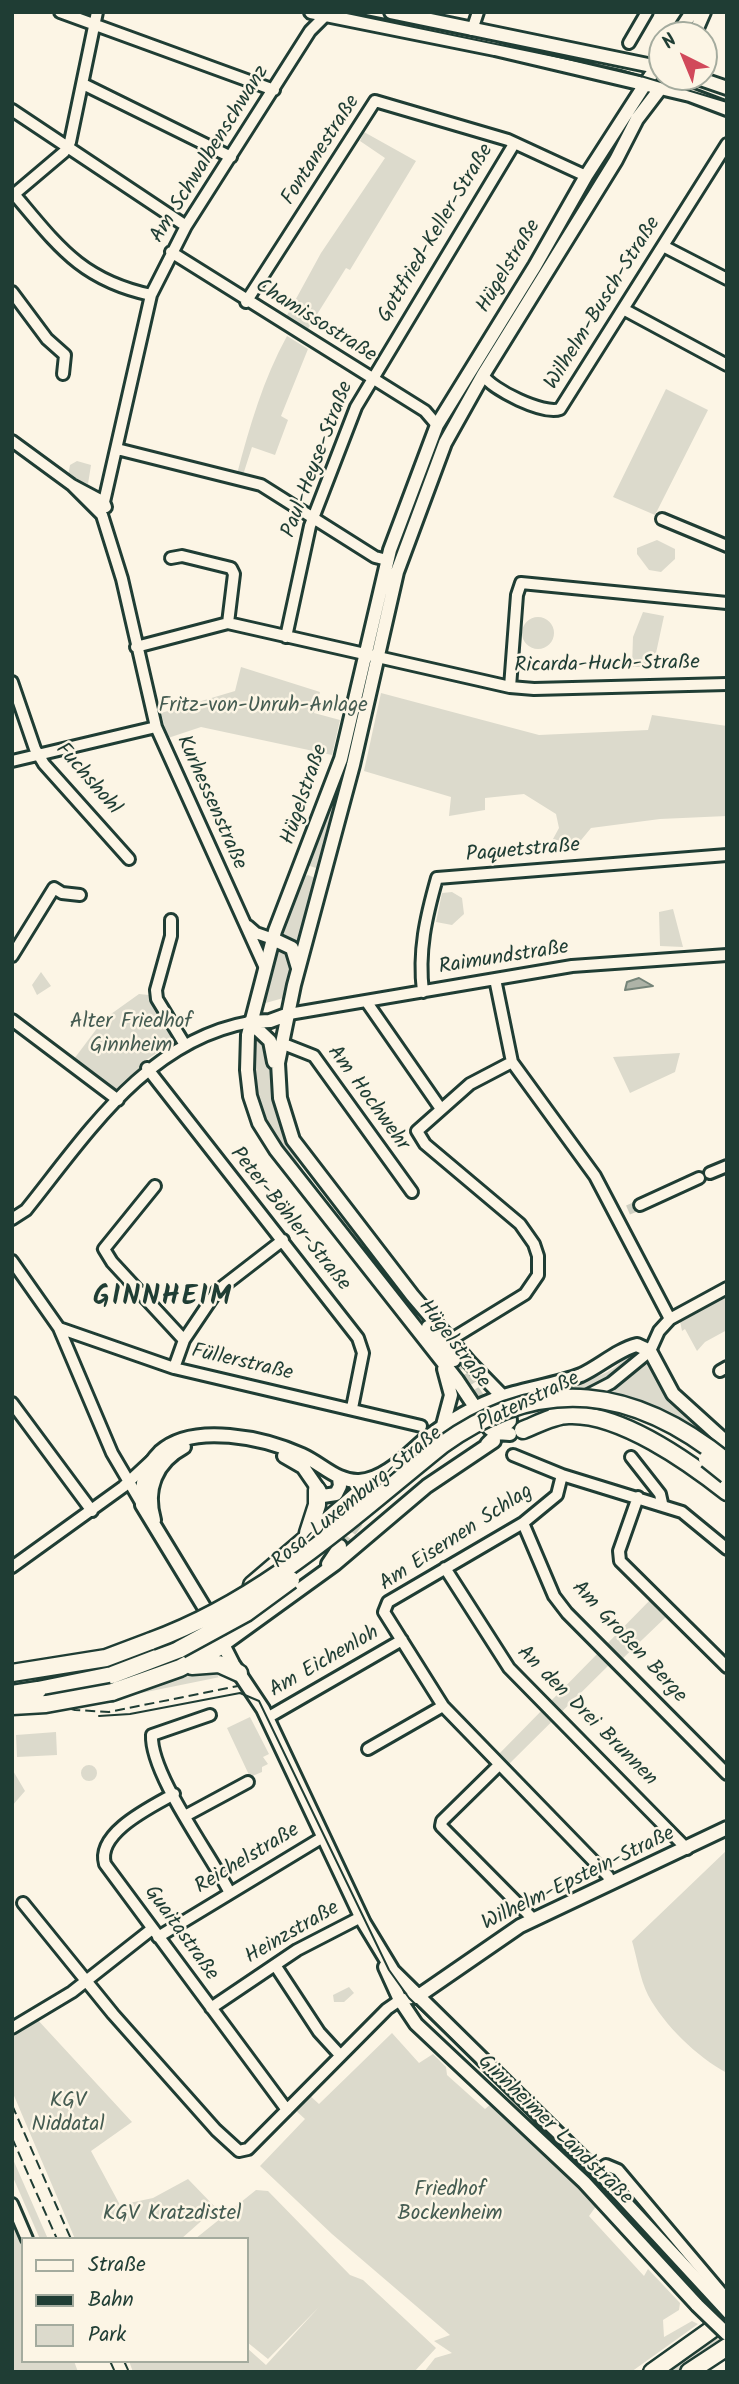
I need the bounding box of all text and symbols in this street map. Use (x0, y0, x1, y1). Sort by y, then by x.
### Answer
north arrow (648, 21, 718, 91)
text: N (655, 27, 685, 57)
street label: Am Schwalbenschwanz (146, 62, 276, 248)
street label: Fontanestraße (277, 91, 367, 211)
street label: Gottfried-Keller-Straße (374, 140, 500, 328)
street label: Wilhelm-Busch-Straße (541, 213, 667, 395)
street label: Hügelstraße (472, 216, 548, 318)
street label: Chamissostraße (250, 275, 380, 369)
street label: Paul-Heyse-Straße (278, 378, 360, 542)
street label: Ricarda-Huch-Straße (514, 652, 700, 680)
park label: Fritz-von-Unruh-Anlage (158, 694, 368, 720)
street label: Kurhessenstraße (169, 732, 251, 874)
street label: Fuchshohl (49, 739, 125, 821)
street label: Hügelstraße (277, 742, 335, 848)
street label: Paquetstraße (465, 834, 581, 870)
street label: Raimundstraße (437, 936, 571, 982)
park label: Alter Friedhof Ginnheim (70, 1010, 192, 1060)
street label: Am Hochwehr (320, 1041, 414, 1157)
street label: Peter-Böhler-Straße (223, 1143, 355, 1297)
district label: GINNHEIM (94, 1282, 232, 1316)
street label: Hügelstraße (412, 1296, 494, 1394)
street label: Füllerstraße (189, 1340, 295, 1388)
street label: Platenstraße (474, 1367, 584, 1439)
street label: Rosa-Luxemburg-Straße (268, 1422, 448, 1576)
street label: Am Eisernen Schlag (376, 1480, 538, 1598)
street label: Am Großen Berge (565, 1577, 691, 1709)
street label: Am Eichenloh (266, 1622, 384, 1704)
street label: An den Drei Brunnen (510, 1641, 662, 1793)
street label: Reichelstraße (191, 1819, 305, 1901)
street label: Wilhelm-Epstein-Straße (479, 1822, 679, 1938)
street label: Guaitastraße (137, 1882, 223, 1986)
street label: Heinzstraße (241, 1897, 345, 1971)
street label: Ginnheimer Landstraße (471, 2050, 637, 2212)
park label: KGV Niddatal (31, 2089, 105, 2139)
park label: Friedhof Bockenheim (397, 2178, 503, 2228)
park label: KGV Kratzdistel (103, 2202, 241, 2228)
legend (21, 2237, 248, 2363)
text: Straße (88, 2249, 146, 2282)
text: Bahn (88, 2284, 134, 2317)
text: Park (88, 2319, 126, 2352)

